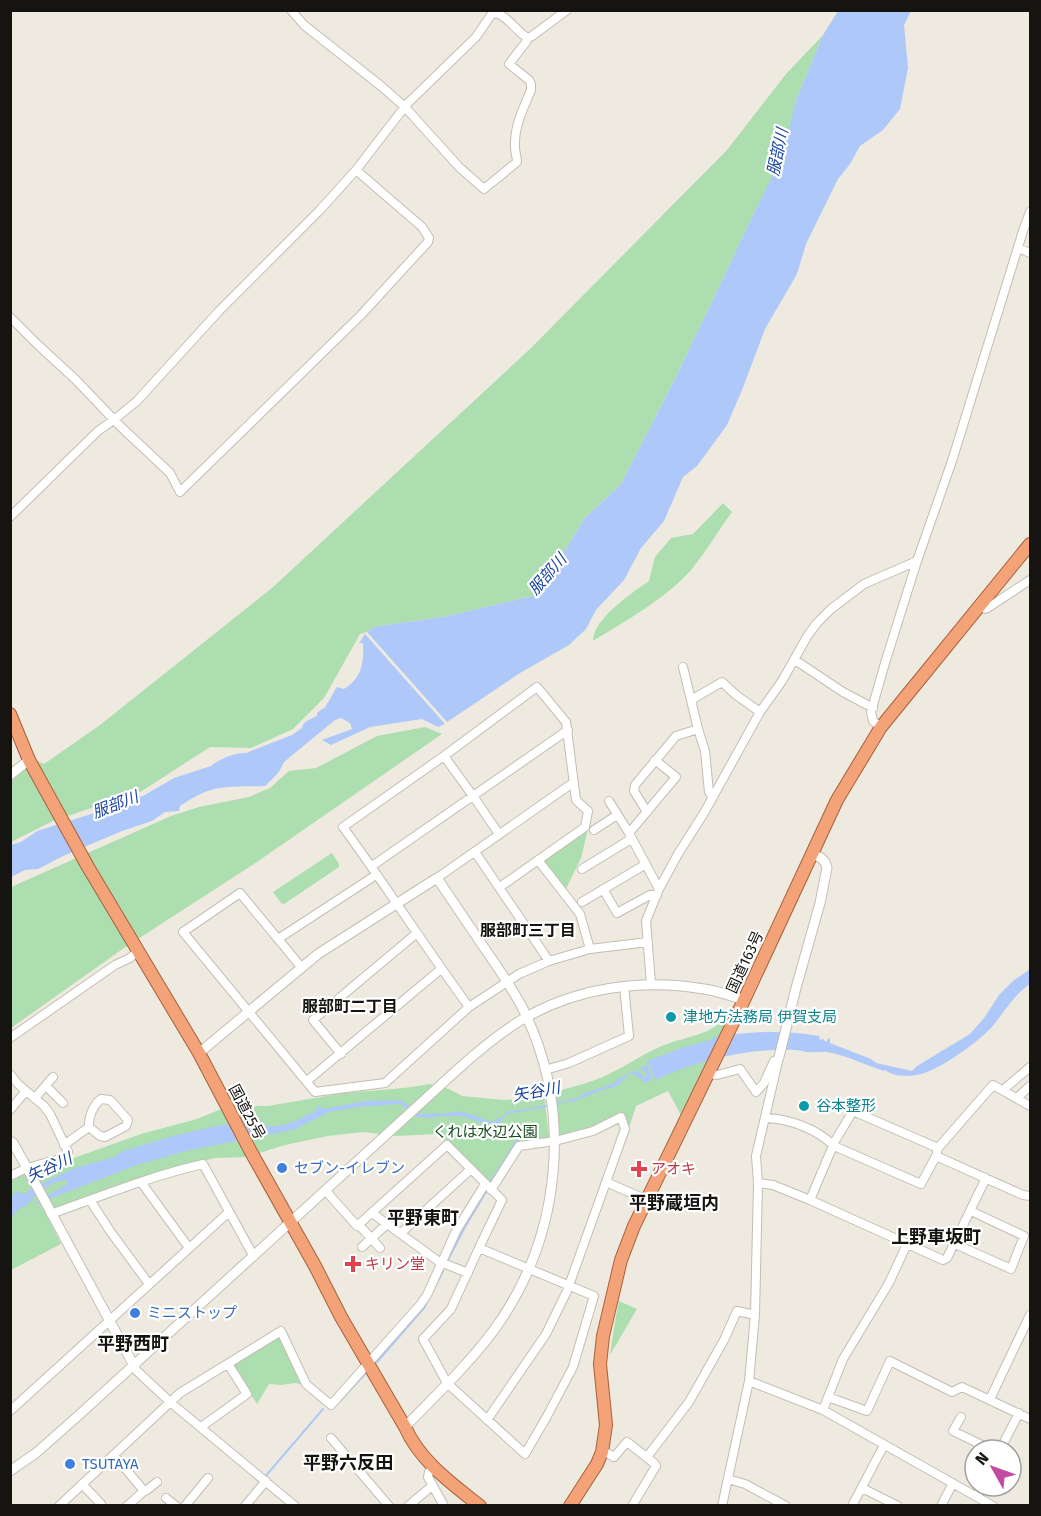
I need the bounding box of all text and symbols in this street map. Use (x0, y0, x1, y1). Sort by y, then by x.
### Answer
water label: 服部川 (763, 125, 792, 178)
water label: 服部川 (524, 548, 572, 599)
water label: 服部川 (89, 786, 143, 822)
district label: 服部町三丁目 (480, 921, 576, 940)
street label: 国道163号 (723, 928, 767, 996)
district label: 服部町二丁目 (302, 997, 398, 1016)
place label: 津地方法務局 伊賀支局 (683, 1008, 837, 1026)
marker: 津地方法務局 伊賀支局 (664, 1010, 678, 1024)
water label: 矢谷川 (511, 1078, 563, 1105)
street label: 国道25号 (225, 1081, 269, 1143)
place label: 谷本整形 (816, 1097, 876, 1115)
marker: 谷本整形 (797, 1099, 811, 1113)
park label: くれは水辺公園 (432, 1123, 538, 1141)
water label: 矢谷川 (23, 1148, 77, 1186)
place label: セブン-イレブン (294, 1159, 405, 1177)
place label: アオキ (651, 1160, 696, 1178)
marker: セブン-イレブン (275, 1161, 289, 1175)
marker: アオキ (632, 1162, 646, 1176)
district label: 平野蔵垣内 (629, 1192, 719, 1214)
district label: 平野東町 (387, 1207, 459, 1229)
district label: 上野車坂町 (891, 1226, 981, 1248)
place label: キリン堂 (365, 1255, 425, 1273)
marker: キリン堂 (346, 1257, 360, 1271)
place label: ミニストップ (147, 1304, 237, 1322)
marker: ミニストップ (128, 1306, 142, 1320)
district label: 平野西町 (97, 1333, 169, 1355)
north arrow (963, 1438, 1023, 1498)
text: N (971, 1449, 993, 1469)
district label: 平野六反田 (303, 1452, 393, 1474)
place label: TSUTAYA (82, 1455, 139, 1473)
marker: TSUTAYA (63, 1457, 77, 1471)

